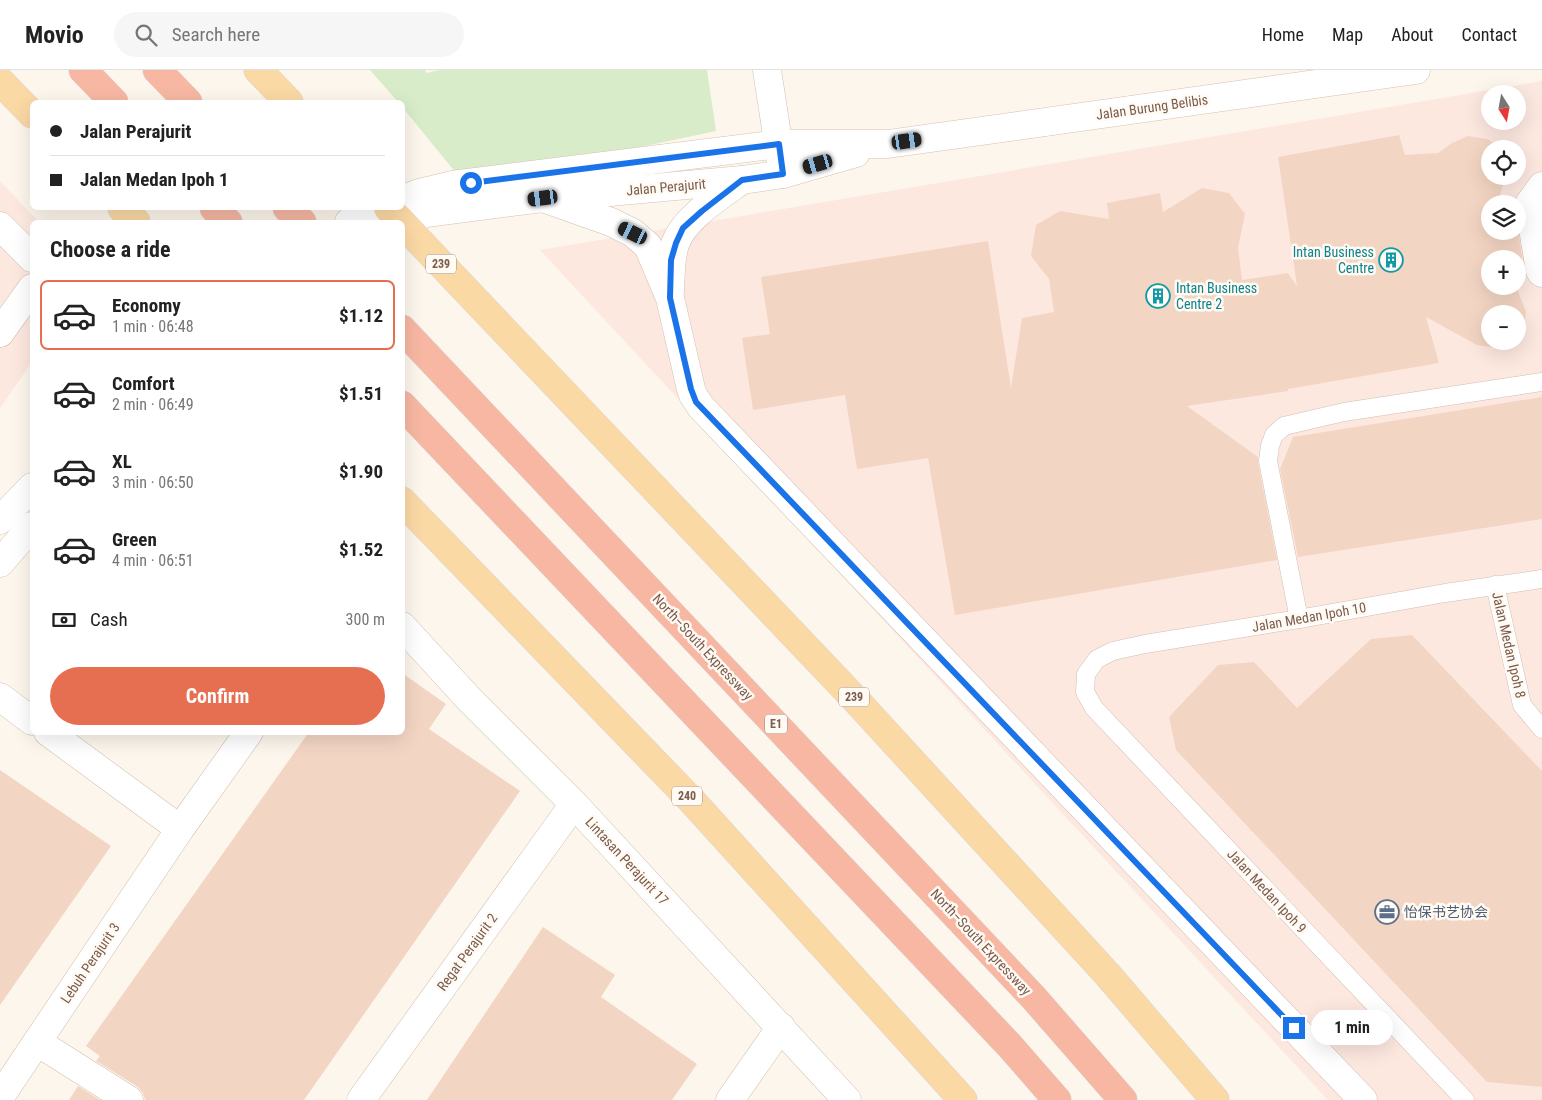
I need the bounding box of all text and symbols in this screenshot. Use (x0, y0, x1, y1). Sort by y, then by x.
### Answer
search box (114, 12, 464, 57)
text: Movio (25, 21, 84, 49)
icon: search (132, 21, 160, 49)
text: Search here (172, 23, 260, 46)
text: Home (1262, 24, 1304, 45)
text: Map (1332, 24, 1363, 45)
text: About (1391, 24, 1433, 45)
text: Contact (1461, 24, 1517, 45)
north arrow (1481, 85, 1526, 130)
map controls (1481, 85, 1526, 350)
street label: Jalan Burung Belibis (1095, 91, 1209, 123)
text: Jalan Perajurit (80, 120, 191, 143)
car (891, 131, 922, 151)
button: locate (1481, 140, 1526, 185)
car (801, 153, 834, 175)
text: Jalan Medan Ipoh 1 (80, 168, 229, 191)
route start (460, 172, 482, 194)
street label: Jalan Perajurit (626, 176, 706, 198)
car (527, 189, 558, 207)
button: layers (1481, 195, 1526, 240)
car (616, 220, 649, 246)
text: Choose a ride (50, 237, 171, 262)
place label: Intan Business Centre (1293, 244, 1374, 276)
building icon: Intan Business Centre (1378, 247, 1404, 273)
button: + (1481, 250, 1526, 295)
road number: 239 (426, 254, 456, 273)
place label: Intan Business Centre 2 (1176, 280, 1257, 312)
building icon: Intan Business Centre 2 (1145, 283, 1171, 309)
icon: car (52, 293, 97, 338)
text: Economy (112, 294, 181, 317)
text: $1.12 (339, 304, 383, 327)
button: − (1481, 305, 1526, 350)
text: 1 min · 06:48 (112, 317, 194, 336)
icon: car (52, 371, 97, 416)
text: Comfort (112, 372, 175, 395)
text: $1.51 (339, 382, 383, 405)
text: 2 min · 06:49 (112, 395, 194, 414)
icon: car (52, 449, 97, 494)
text: XL (112, 450, 132, 473)
text: $1.90 (339, 460, 383, 483)
text: 3 min · 06:50 (112, 473, 194, 492)
icon: car (52, 527, 97, 572)
text: Green (112, 528, 157, 551)
text: $1.52 (339, 538, 383, 561)
text: 4 min · 06:51 (112, 551, 194, 570)
street label: Jalan Medan Ipoh 8 (1489, 590, 1529, 700)
street label: North–South Expressway (650, 591, 757, 704)
street label: Jalan Medan Ipoh 10 (1251, 599, 1367, 635)
icon: cash (50, 606, 78, 634)
text: Cash (90, 608, 128, 631)
text: 300 m (346, 610, 385, 629)
button: Confirm (50, 667, 385, 725)
road number: 239 (839, 688, 869, 706)
road number: E1 (765, 714, 787, 734)
road number: 240 (672, 786, 702, 806)
street label: Lintasan Perajurit 17 (582, 814, 672, 908)
street label: Jalan Medan Ipoh 9 (1224, 846, 1310, 936)
street label: North–South Expressway (928, 886, 1035, 999)
office icon: 怡保书艺协会 (1374, 899, 1400, 925)
place label: 怡保书艺协会 (1404, 904, 1488, 920)
street label: Regat Perajurit 2 (434, 910, 500, 994)
street label: Lebuh Perajurit 3 (57, 920, 123, 1006)
callout: 1 min (1312, 1010, 1394, 1046)
route end (1283, 1017, 1305, 1039)
text: 1 min (1334, 1018, 1370, 1037)

